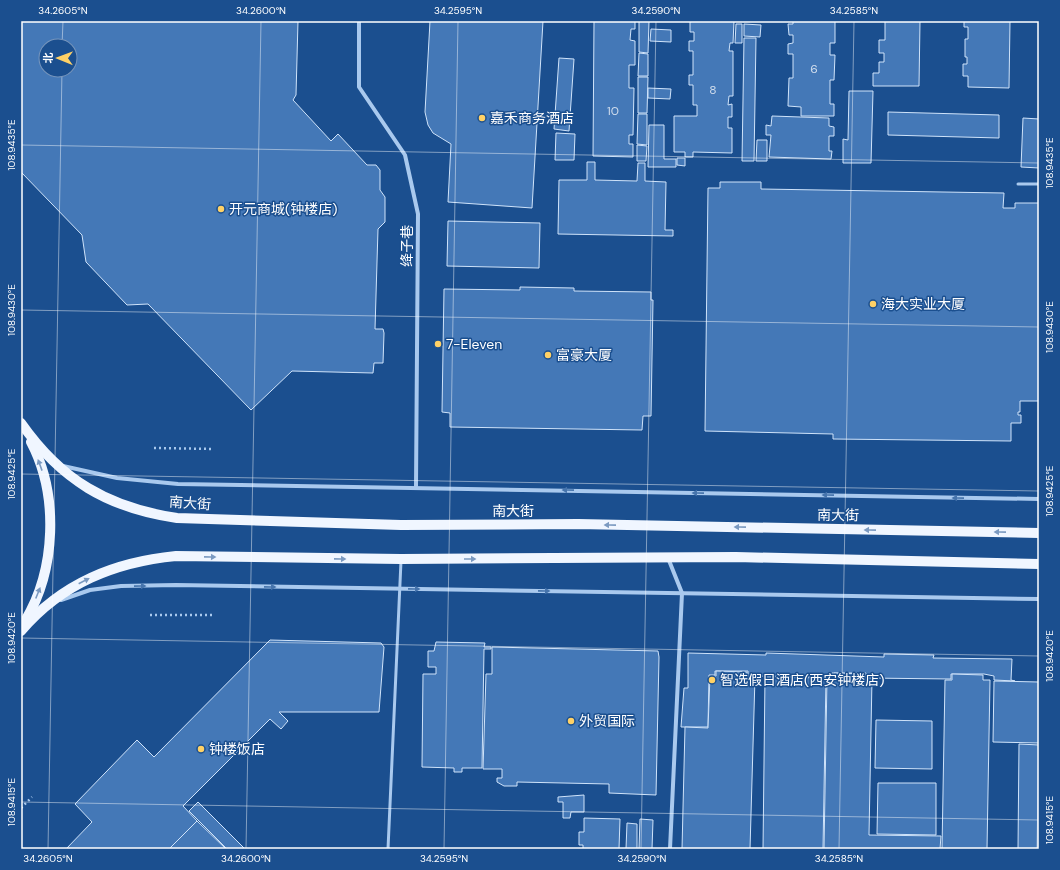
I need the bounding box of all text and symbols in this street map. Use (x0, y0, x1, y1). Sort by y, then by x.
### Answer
text: 34.2605°N (38, 4, 88, 17)
text: 34.2600°N (236, 4, 286, 17)
text: 34.2595°N (434, 4, 482, 17)
text: 34.2590°N (632, 4, 681, 17)
text: 34.2585°N (830, 4, 878, 17)
north arrow (38, 38, 78, 78)
text: 北 (41, 52, 55, 63)
house number: 6 (810, 61, 818, 77)
house number: 8 (709, 82, 717, 98)
house number: 10 (607, 103, 619, 119)
place label: 嘉禾商务酒店 (490, 109, 574, 127)
marker: 嘉禾商务酒店 (477, 113, 487, 123)
text: 108.9435°E (5, 119, 18, 171)
text: 108.9435°E (1043, 137, 1056, 189)
place label: 开元商城(钟楼店) (229, 200, 337, 218)
marker: 开元商城(钟楼店) (216, 204, 226, 214)
street label: 绛子巷 (398, 225, 416, 267)
text: 108.9430°E (5, 284, 18, 336)
place label: 海大实业大厦 (881, 295, 965, 313)
marker: 海大实业大厦 (868, 299, 878, 309)
text: 108.9430°E (1043, 301, 1056, 353)
place label: 7-Eleven (446, 335, 502, 353)
marker: 7-Eleven (433, 339, 443, 349)
place label: 富豪大厦 (556, 346, 612, 364)
marker: 富豪大厦 (543, 350, 553, 360)
text: 108.9425°E (5, 448, 18, 500)
one-way arrow (37, 459, 43, 471)
text: 108.9425°E (1043, 465, 1056, 517)
one-way arrow (561, 487, 574, 493)
one-way arrow (691, 490, 704, 496)
one-way arrow (821, 492, 834, 498)
street label: 南大街 (168, 493, 212, 513)
one-way arrow (951, 495, 964, 501)
street label: 南大街 (492, 502, 534, 520)
street label: 南大街 (817, 506, 859, 524)
one-way arrow (603, 522, 616, 528)
one-way arrow (733, 524, 746, 530)
one-way arrow (864, 526, 876, 533)
one-way arrow (993, 529, 1006, 535)
one-way arrow (204, 554, 217, 560)
one-way arrow (334, 555, 346, 562)
one-way arrow (464, 556, 477, 562)
one-way arrow (78, 578, 90, 584)
one-way arrow (134, 582, 146, 589)
one-way arrow (264, 583, 276, 590)
one-way arrow (408, 586, 421, 592)
one-way arrow (35, 587, 41, 598)
one-way arrow (538, 588, 551, 594)
text: 108.9420°E (5, 612, 18, 664)
text: 108.9420°E (1043, 630, 1056, 682)
place label: 智选假日酒店(西安钟楼店) (720, 671, 884, 689)
marker: 智选假日酒店(西安钟楼店) (707, 675, 717, 685)
place label: 外贸国际 (579, 712, 635, 730)
marker: 外贸国际 (566, 716, 576, 726)
place label: 钟楼饭店 (209, 740, 265, 758)
marker: 钟楼饭店 (196, 744, 206, 754)
text: 108.9415°E (5, 777, 18, 826)
text: 108.9415°E (1043, 795, 1056, 844)
text: 34.2605°N (23, 852, 73, 865)
text: 34.2600°N (221, 852, 271, 865)
text: 34.2595°N (420, 852, 468, 865)
text: 34.2590°N (618, 852, 667, 865)
text: 34.2585°N (815, 852, 863, 865)

